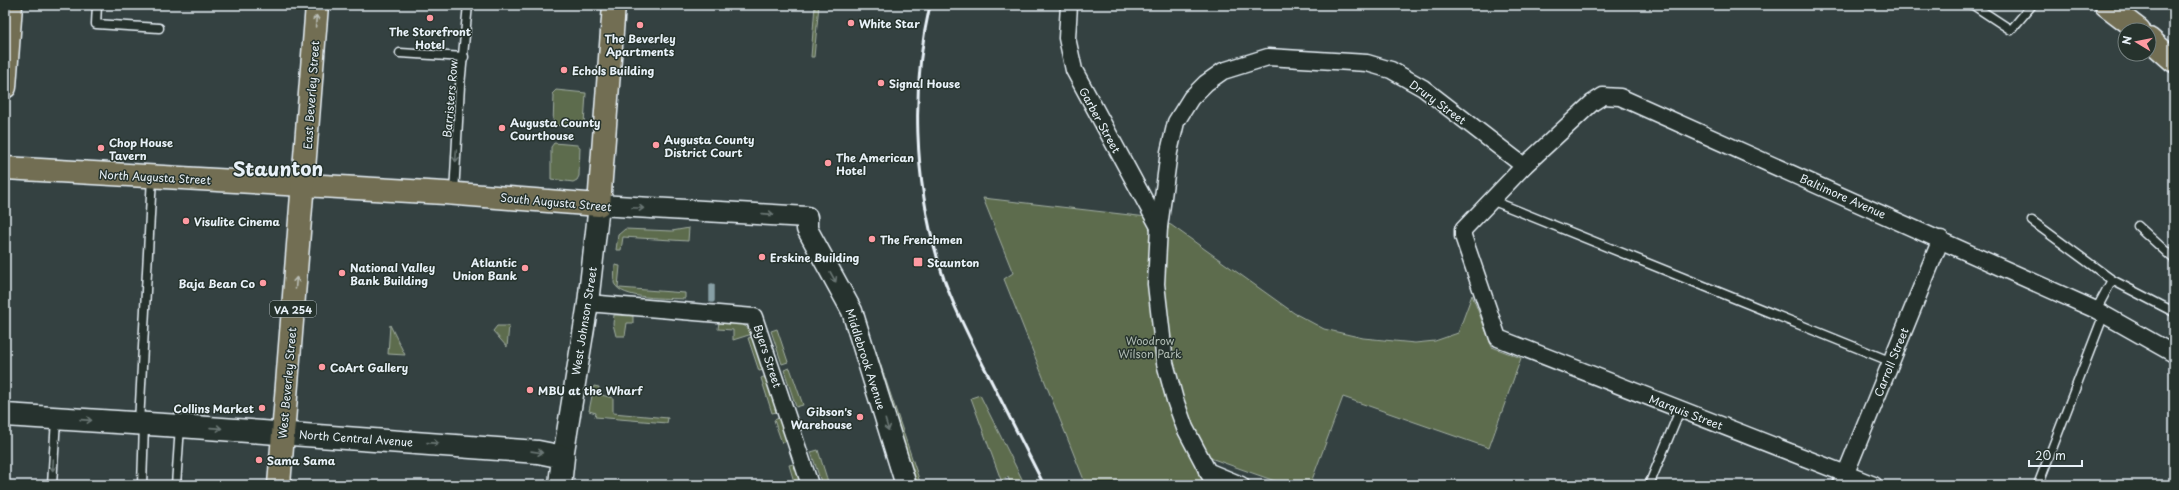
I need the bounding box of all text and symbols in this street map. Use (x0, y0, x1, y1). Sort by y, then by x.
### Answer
marker: The Storefront Hotel (425, 13, 435, 23)
one-way arrow (312, 15, 319, 28)
place label: White Star (859, 15, 920, 32)
marker: White Star (846, 18, 856, 28)
marker: The Beverley Apartments (635, 20, 645, 30)
north arrow (2117, 22, 2157, 62)
place label: The Storefront Hotel (389, 23, 471, 53)
place label: The Beverley Apartments (604, 30, 676, 60)
text: N (2118, 34, 2136, 46)
street label: East Beverley Street (299, 40, 323, 150)
street label: Barristers Row (438, 59, 462, 138)
place label: Echols Building (572, 62, 654, 79)
marker: Echols Building (559, 65, 569, 75)
place label: Signal House (889, 75, 960, 92)
street label: Drury Street (1406, 76, 1470, 129)
marker: Signal House (876, 78, 886, 88)
street label: Garber Street (1075, 84, 1125, 156)
place label: Augusta County Courthouse (510, 114, 601, 144)
marker: Augusta County Courthouse (497, 123, 507, 133)
place label: Augusta County District Court (664, 131, 755, 161)
place label: Chop House Tavern (109, 134, 173, 164)
marker: Augusta County District Court (651, 140, 661, 150)
marker: Chop House Tavern (96, 143, 106, 153)
one-way arrow (453, 149, 460, 162)
place label: The American Hotel (836, 149, 914, 179)
district label: Staunton (233, 154, 323, 182)
marker: The American Hotel (823, 158, 833, 168)
street label: North Augusta Street (99, 166, 212, 188)
street label: Baltimore Avenue (1797, 169, 1889, 223)
street label: South Augusta Street (500, 189, 613, 215)
one-way arrow (631, 205, 644, 212)
one-way arrow (761, 211, 774, 218)
place label: Visulite Cinema (194, 213, 280, 230)
marker: Visulite Cinema (181, 216, 191, 226)
place label: The Frenchmen (880, 231, 963, 248)
marker: The Frenchmen (867, 234, 877, 244)
place label: Erskine Building (770, 249, 860, 266)
marker: Erskine Building (757, 252, 767, 262)
place label: Atlantic Union Bank (452, 254, 518, 284)
place label: Staunton (927, 254, 980, 271)
marker: Staunton (912, 256, 924, 268)
place label: National Valley Bank Building (350, 259, 435, 289)
marker: Atlantic Union Bank (520, 263, 530, 273)
street label: West Johnson Street (567, 265, 601, 376)
marker: National Valley Bank Building (337, 268, 347, 278)
one-way arrow (830, 271, 838, 283)
place label: Baja Bean Co (178, 275, 255, 292)
one-way arrow (292, 277, 299, 290)
marker: Baja Bean Co (258, 278, 268, 288)
road number: VA 254 (270, 301, 316, 317)
street label: Middlebrook Avenue (842, 306, 891, 412)
street label: Byers Street (750, 322, 786, 390)
street label: Carroll Street (1869, 324, 1913, 399)
street label: West Beverley Street (274, 326, 300, 439)
park label: Woodrow Wilson Park (1118, 332, 1182, 362)
place label: CoArt Gallery (330, 359, 408, 376)
marker: CoArt Gallery (317, 362, 327, 372)
place label: MBU at the Wharf (538, 382, 643, 399)
marker: MBU at the Wharf (525, 385, 535, 395)
street label: Marquis Street (1647, 390, 1726, 434)
place label: Collins Market (174, 400, 254, 417)
marker: Collins Market (257, 403, 267, 413)
place label: Gibson's Warehouse (791, 403, 852, 433)
marker: Gibson's Warehouse (855, 412, 865, 422)
one-way arrow (79, 417, 92, 424)
one-way arrow (884, 418, 891, 431)
one-way arrow (209, 425, 222, 432)
street label: North Central Avenue (298, 426, 414, 450)
one-way arrow (426, 440, 439, 447)
scale bar (2029, 442, 2082, 468)
text: 20 m (2035, 446, 2066, 464)
one-way arrow (530, 448, 543, 456)
place label: Sama Sama (267, 452, 336, 469)
marker: Sama Sama (254, 455, 264, 465)
one-way arrow (50, 458, 57, 471)

